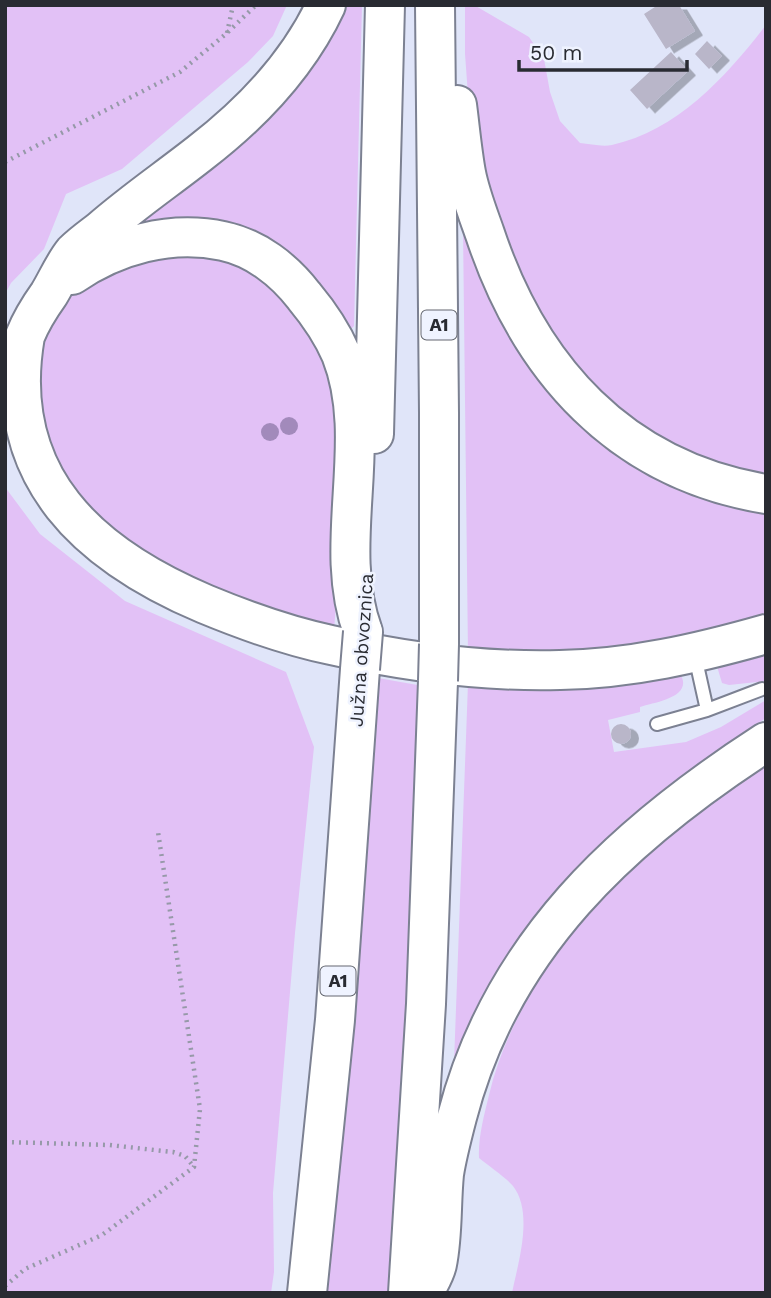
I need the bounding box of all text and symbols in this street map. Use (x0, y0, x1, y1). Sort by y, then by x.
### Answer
scale bar (519, 28, 687, 72)
text: 50 m (530, 40, 582, 65)
road number: A1 (422, 310, 457, 340)
street label: Južna obvoznica (345, 572, 378, 728)
road number: A1 (320, 966, 356, 996)

